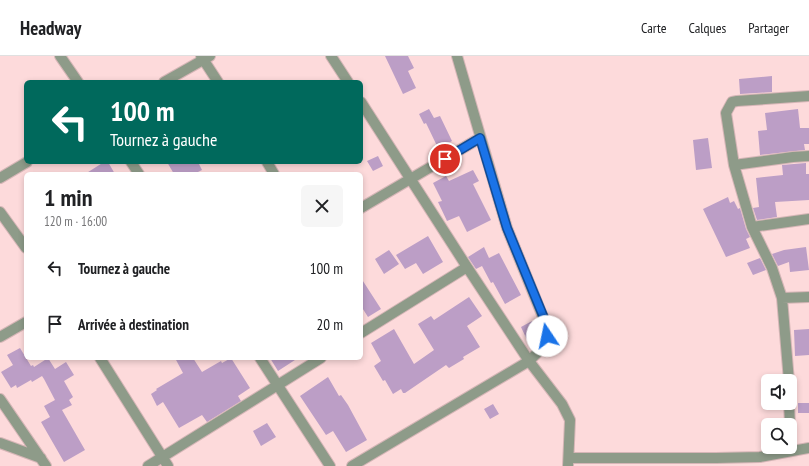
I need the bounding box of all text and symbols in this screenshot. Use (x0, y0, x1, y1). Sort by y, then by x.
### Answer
text: Headway (20, 16, 81, 40)
text: Carte (641, 19, 666, 37)
text: Calques (688, 19, 726, 37)
text: Partager (748, 19, 789, 37)
text: 100 m (110, 92, 174, 129)
icon: left (44, 96, 96, 148)
text: Tournez à gauche (110, 128, 217, 151)
pin (428, 142, 462, 176)
icon: arrive (434, 148, 456, 170)
text: 1 min (44, 182, 92, 213)
button: close (301, 185, 343, 227)
text: 120 m · 16:00 (44, 213, 107, 230)
icon: left (44, 257, 66, 279)
text: Tournez à gauche (78, 259, 170, 278)
text: 100 m (310, 259, 343, 278)
icon: arrive (44, 313, 66, 335)
text: Arrivée à destination (78, 315, 189, 334)
text: 20 m (317, 315, 343, 334)
position arrow (526, 315, 568, 357)
map controls (761, 374, 797, 454)
button: sound (761, 374, 797, 410)
button: search (761, 418, 797, 454)

